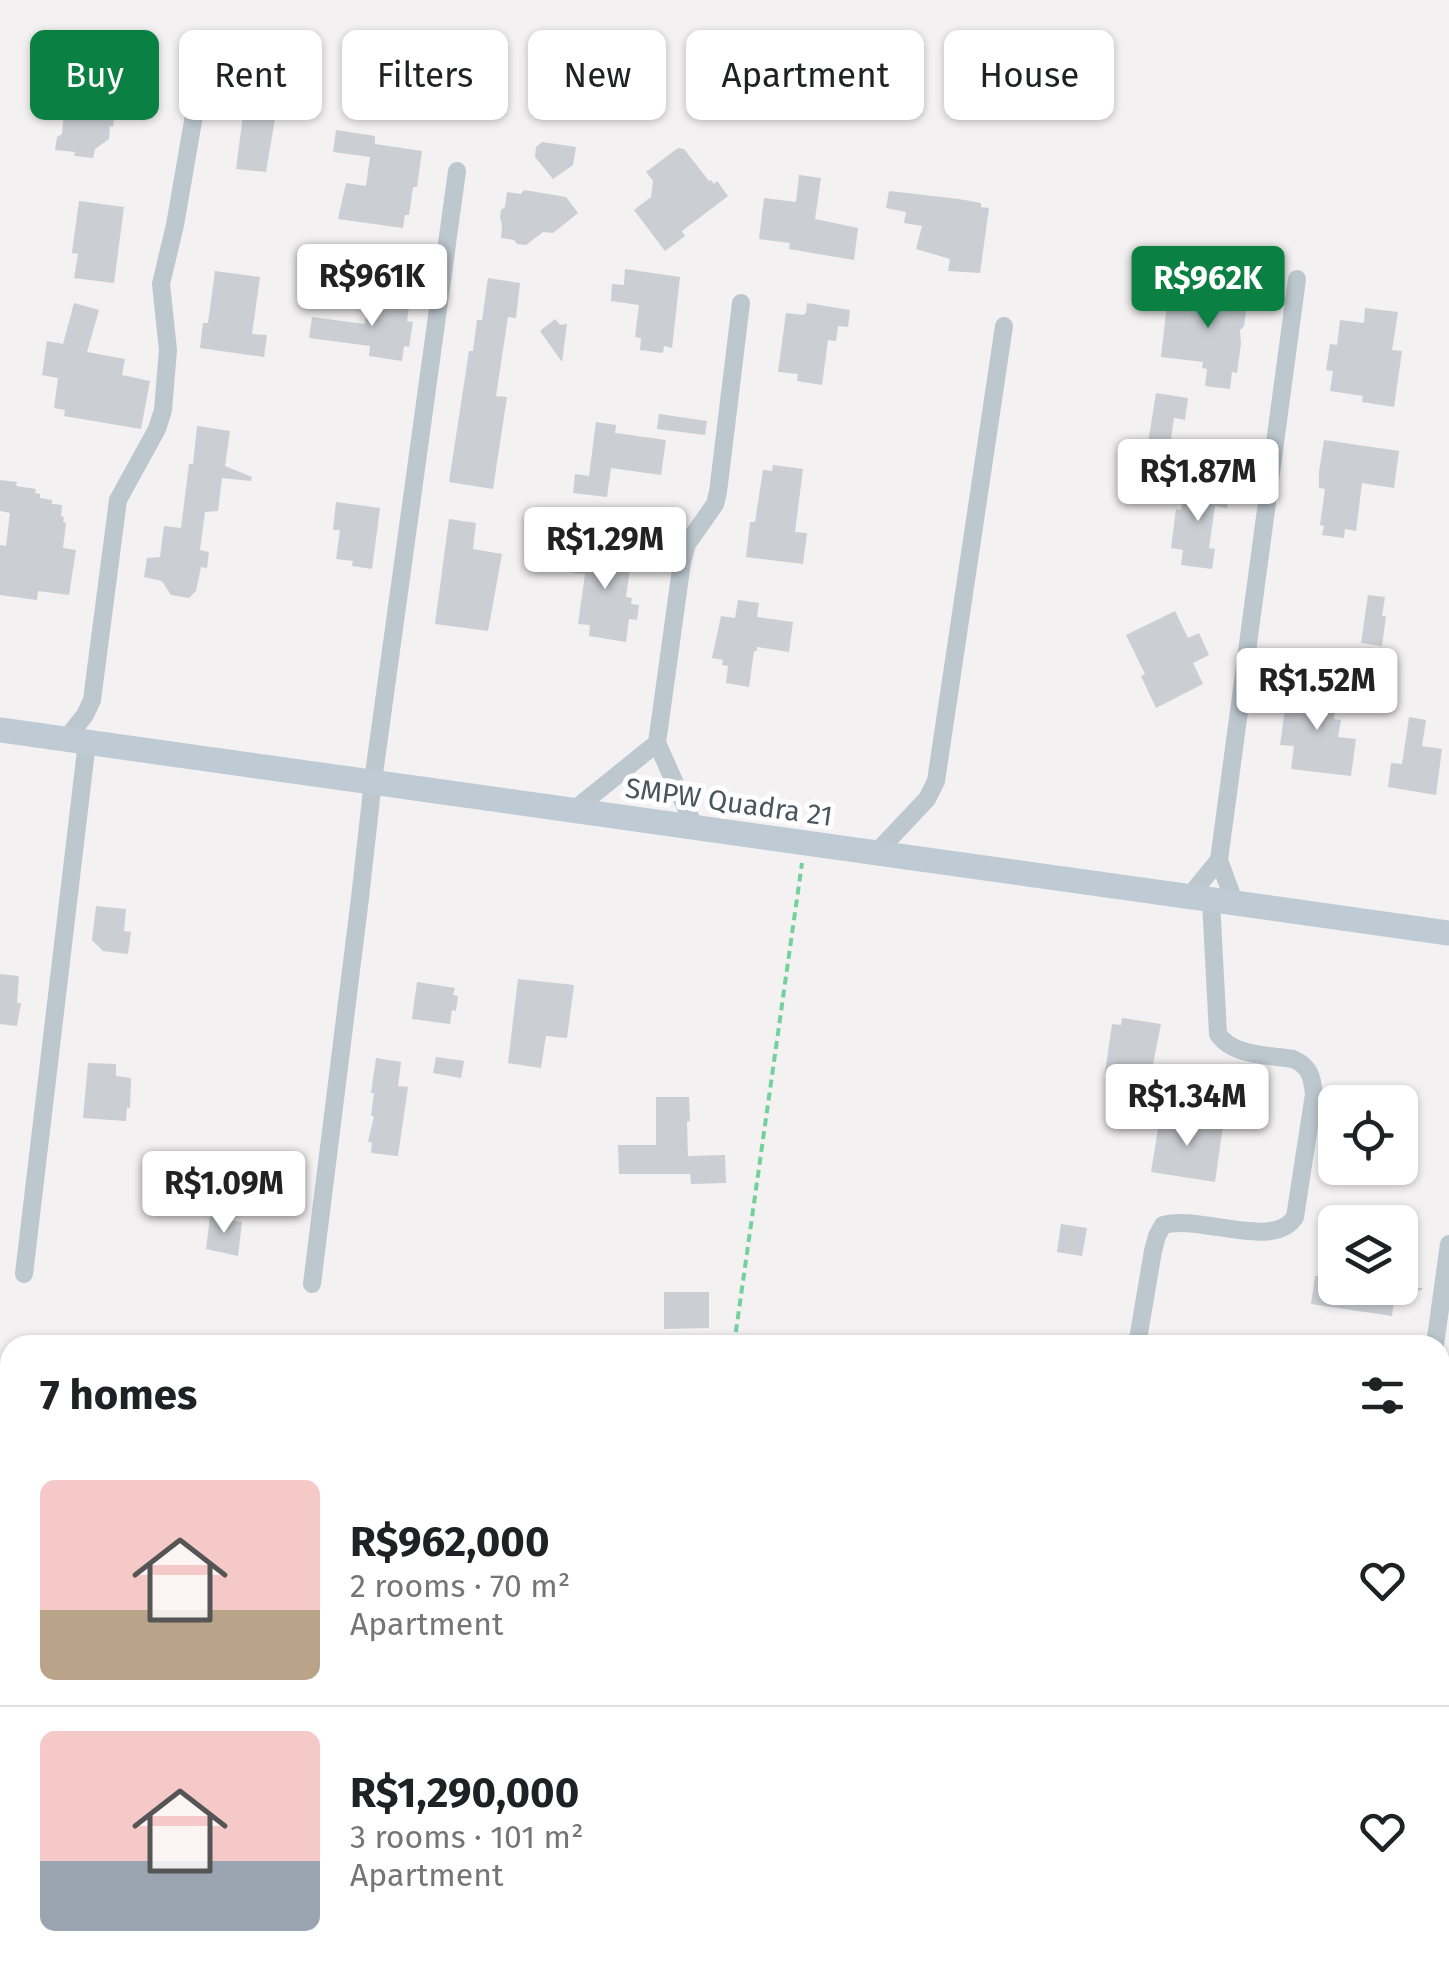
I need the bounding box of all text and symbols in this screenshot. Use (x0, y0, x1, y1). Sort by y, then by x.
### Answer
chip: Buy (30, 30, 159, 120)
chip: Rent (179, 30, 322, 120)
chip: Filters (342, 30, 508, 120)
chip: New (528, 30, 666, 120)
chip: Apartment (686, 30, 924, 120)
chip: House (944, 30, 1114, 120)
pin: R$961K (291, 244, 453, 329)
pin: R$962K (1127, 246, 1289, 331)
text: R$961K (319, 257, 425, 295)
text: R$962K (1154, 259, 1262, 297)
pin: R$1.87M (1106, 439, 1290, 524)
text: R$1.87M (1140, 452, 1256, 490)
pin: R$1.29M (513, 507, 697, 592)
text: R$1.29M (546, 520, 664, 558)
pin: R$1.52M (1225, 648, 1409, 733)
text: R$1.52M (1258, 661, 1376, 699)
street label: SMPW Quadra 21 (623, 771, 835, 833)
pin: R$1.34M (1095, 1064, 1279, 1149)
text: R$1.34M (1128, 1077, 1246, 1115)
map controls (1318, 1085, 1418, 1305)
button: locate (1318, 1085, 1418, 1185)
pin: R$1.09M (132, 1151, 316, 1236)
text: R$1.09M (164, 1164, 284, 1202)
button: layers (1318, 1205, 1418, 1305)
icon: filters (1355, 1368, 1410, 1423)
text: 7 homes (40, 1370, 197, 1420)
text: R$962,000 (350, 1517, 549, 1567)
icon: home (120, 1520, 240, 1640)
icon: heart (1355, 1553, 1410, 1608)
text: 2 rooms · 70 m² (350, 1567, 570, 1605)
text: Apartment (350, 1605, 504, 1643)
text: R$1,290,000 (350, 1768, 579, 1818)
icon: home (120, 1771, 240, 1891)
icon: heart (1355, 1804, 1410, 1859)
text: 3 rooms · 101 m² (350, 1818, 584, 1856)
text: Apartment (350, 1856, 504, 1894)

